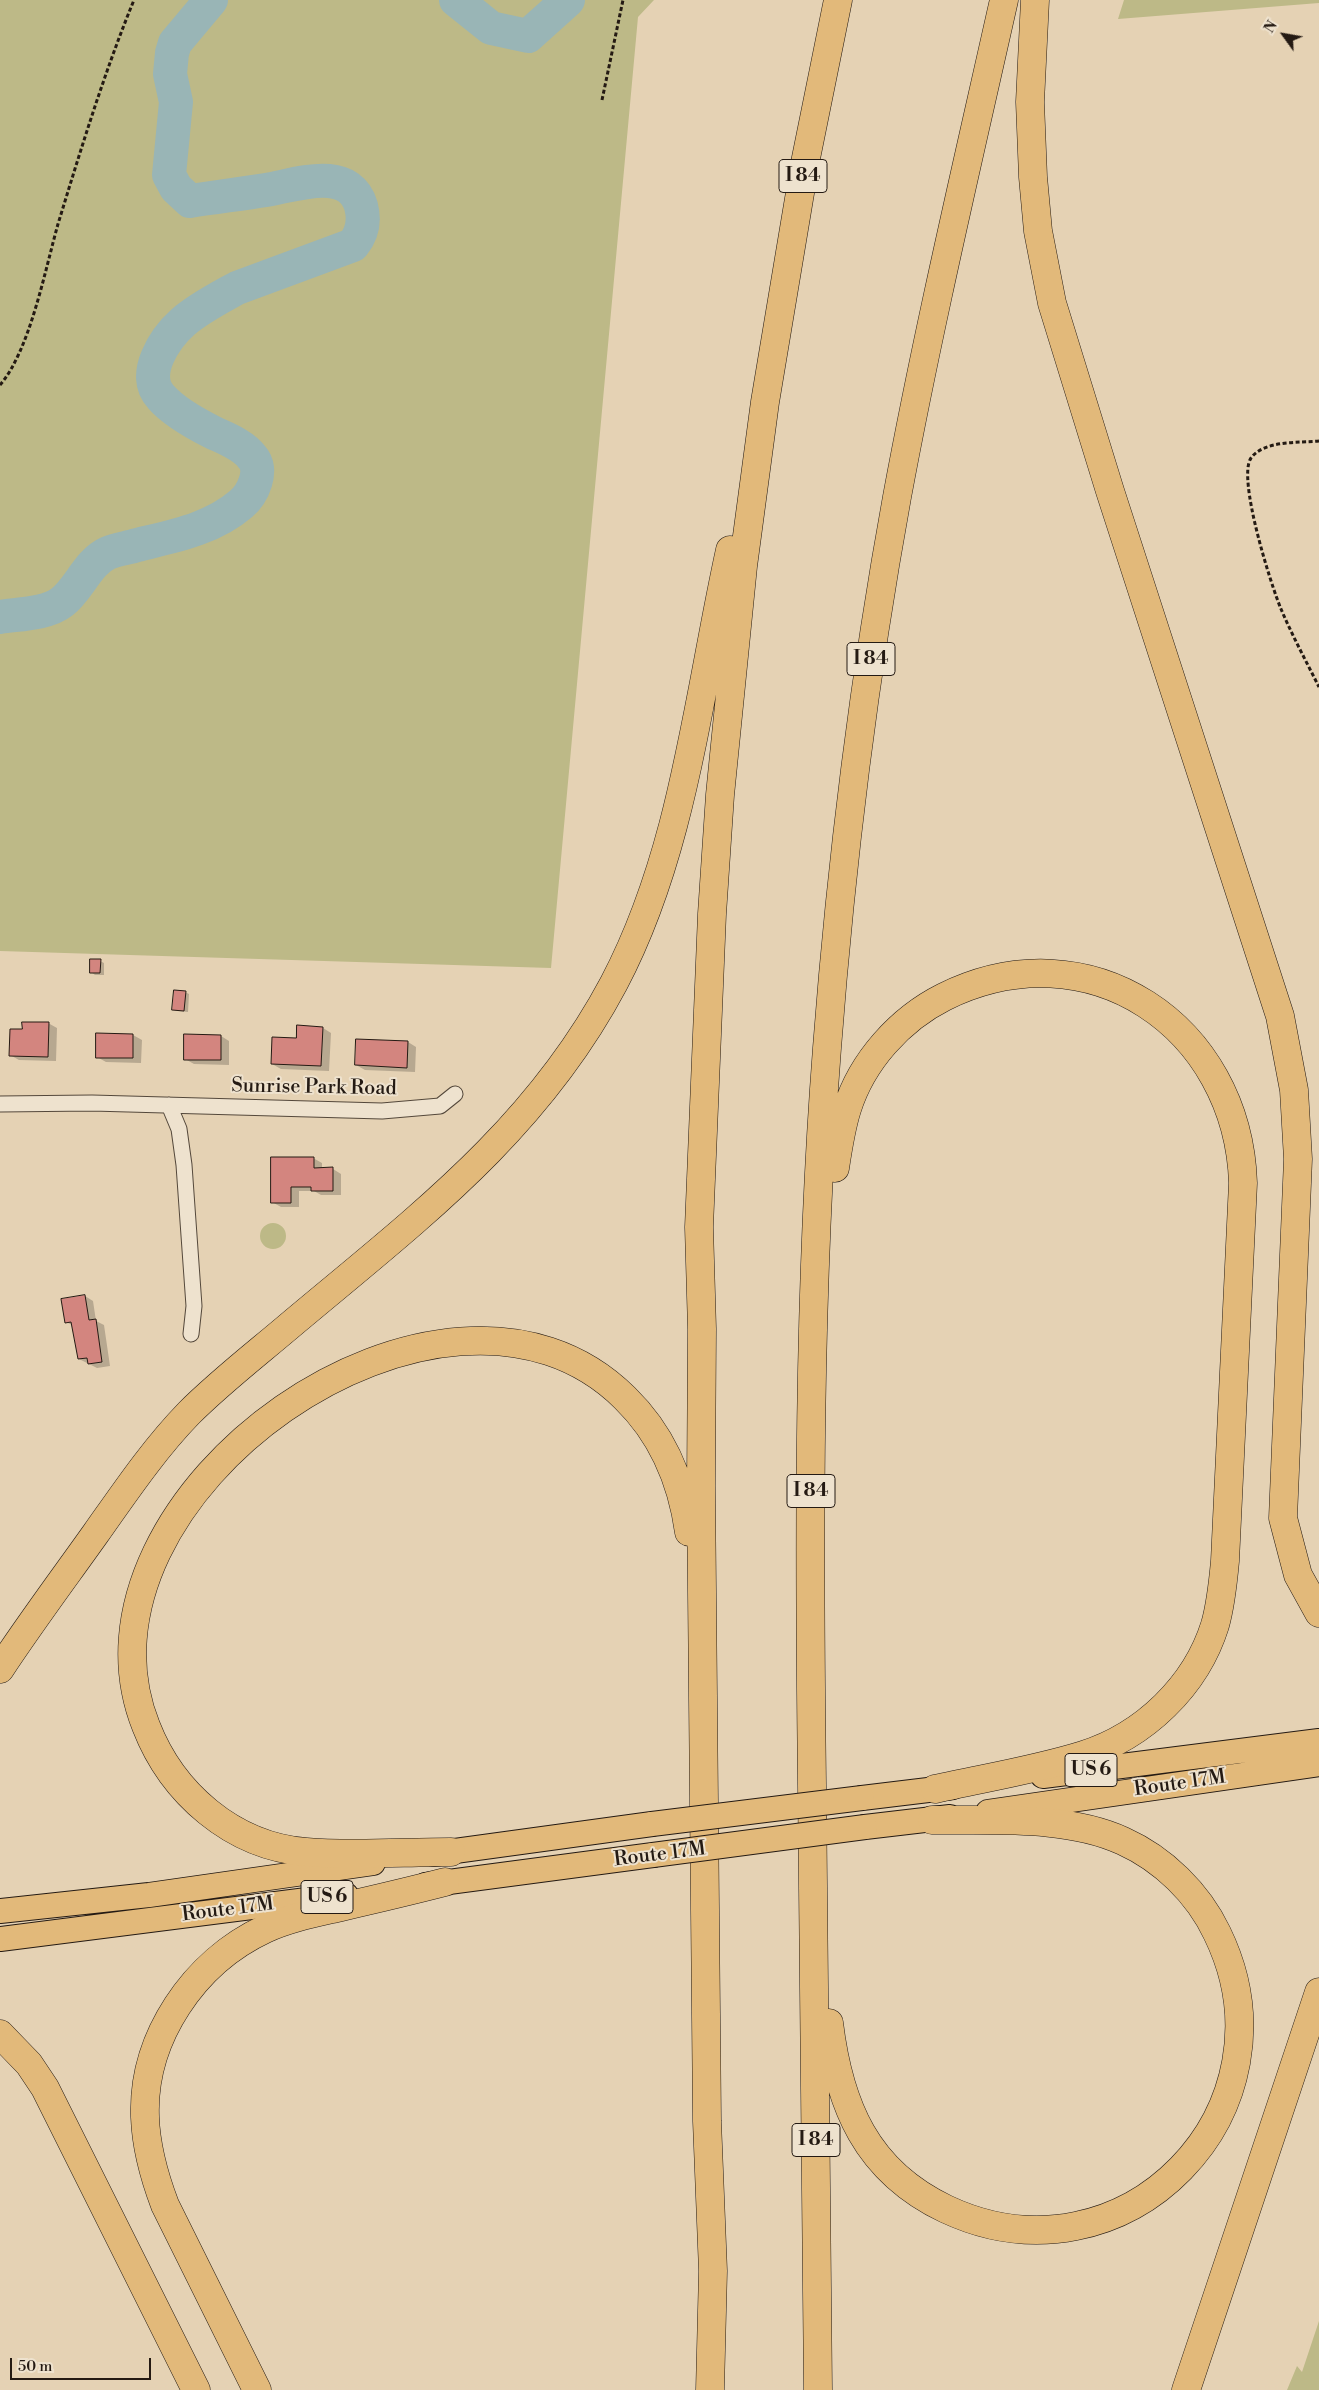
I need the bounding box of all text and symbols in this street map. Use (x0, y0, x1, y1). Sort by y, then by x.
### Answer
north arrow (1259, 10, 1309, 60)
text: N (1261, 18, 1282, 37)
road number: I 84 (779, 160, 827, 192)
road number: I 84 (847, 642, 895, 676)
street label: Sunrise Park Road (231, 1075, 397, 1101)
road number: I 84 (787, 1474, 835, 1508)
road number: US 6 (1065, 1754, 1117, 1786)
street label: Route 17M (1132, 1766, 1228, 1802)
street label: Route 17M (612, 1837, 708, 1873)
road number: US 6 (301, 1880, 353, 1914)
street label: Route 17M (180, 1892, 276, 1928)
road number: I 84 (792, 2124, 840, 2156)
scale bar (12, 2348, 154, 2380)
text: 50 m (18, 2357, 52, 2376)

